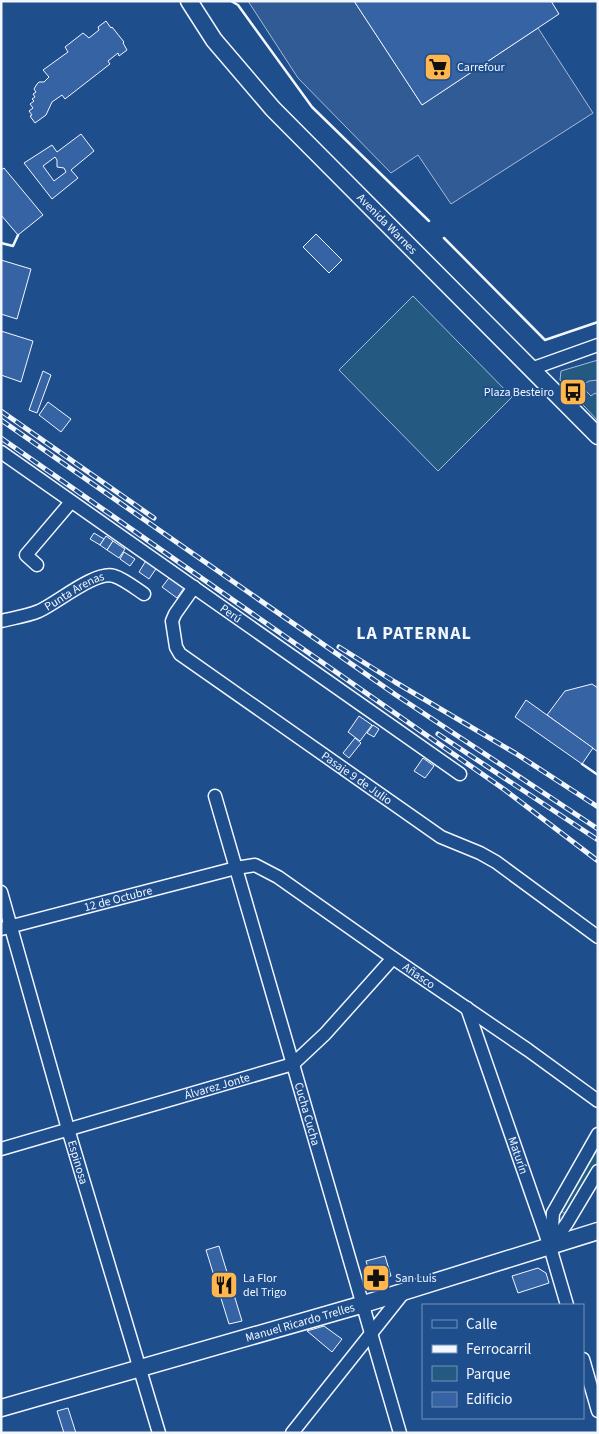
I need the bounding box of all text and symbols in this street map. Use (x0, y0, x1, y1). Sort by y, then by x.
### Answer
supermarket icon: Carrefour (423, 52, 453, 82)
place label: Carrefour (457, 59, 505, 76)
street label: Avenida Warnes (353, 190, 421, 258)
bus stop icon: Plaza Besteiro (558, 377, 588, 407)
place label: Plaza Besteiro (484, 384, 554, 401)
street label: Punta Arenas (41, 568, 106, 615)
street label: Perú (216, 600, 245, 627)
district label: LA PATERNAL (356, 621, 472, 646)
street label: Pasaje 9 de Julio (318, 748, 395, 809)
street label: 12 de Octubre (82, 882, 154, 916)
street label: Añasco (399, 959, 438, 993)
street label: Álvarez Jonte (183, 1069, 252, 1104)
street label: Cucha Cucha (290, 1080, 324, 1148)
street label: Maturín (503, 1134, 532, 1177)
street label: Espinosa (63, 1138, 92, 1186)
pharmacy icon: San Luis (361, 1263, 391, 1293)
restaurant icon: La Flor del Trigo (209, 1270, 239, 1300)
place label: La Flor del Trigo (243, 1270, 286, 1301)
place label: San Luis (395, 1270, 437, 1287)
street label: Manuel Ricardo Trelles (243, 1299, 357, 1347)
legend (422, 1304, 584, 1419)
text: Calle (466, 1314, 497, 1335)
text: Ferrocarril (466, 1339, 531, 1360)
text: Parque (466, 1364, 510, 1385)
text: Edificio (466, 1389, 513, 1410)

